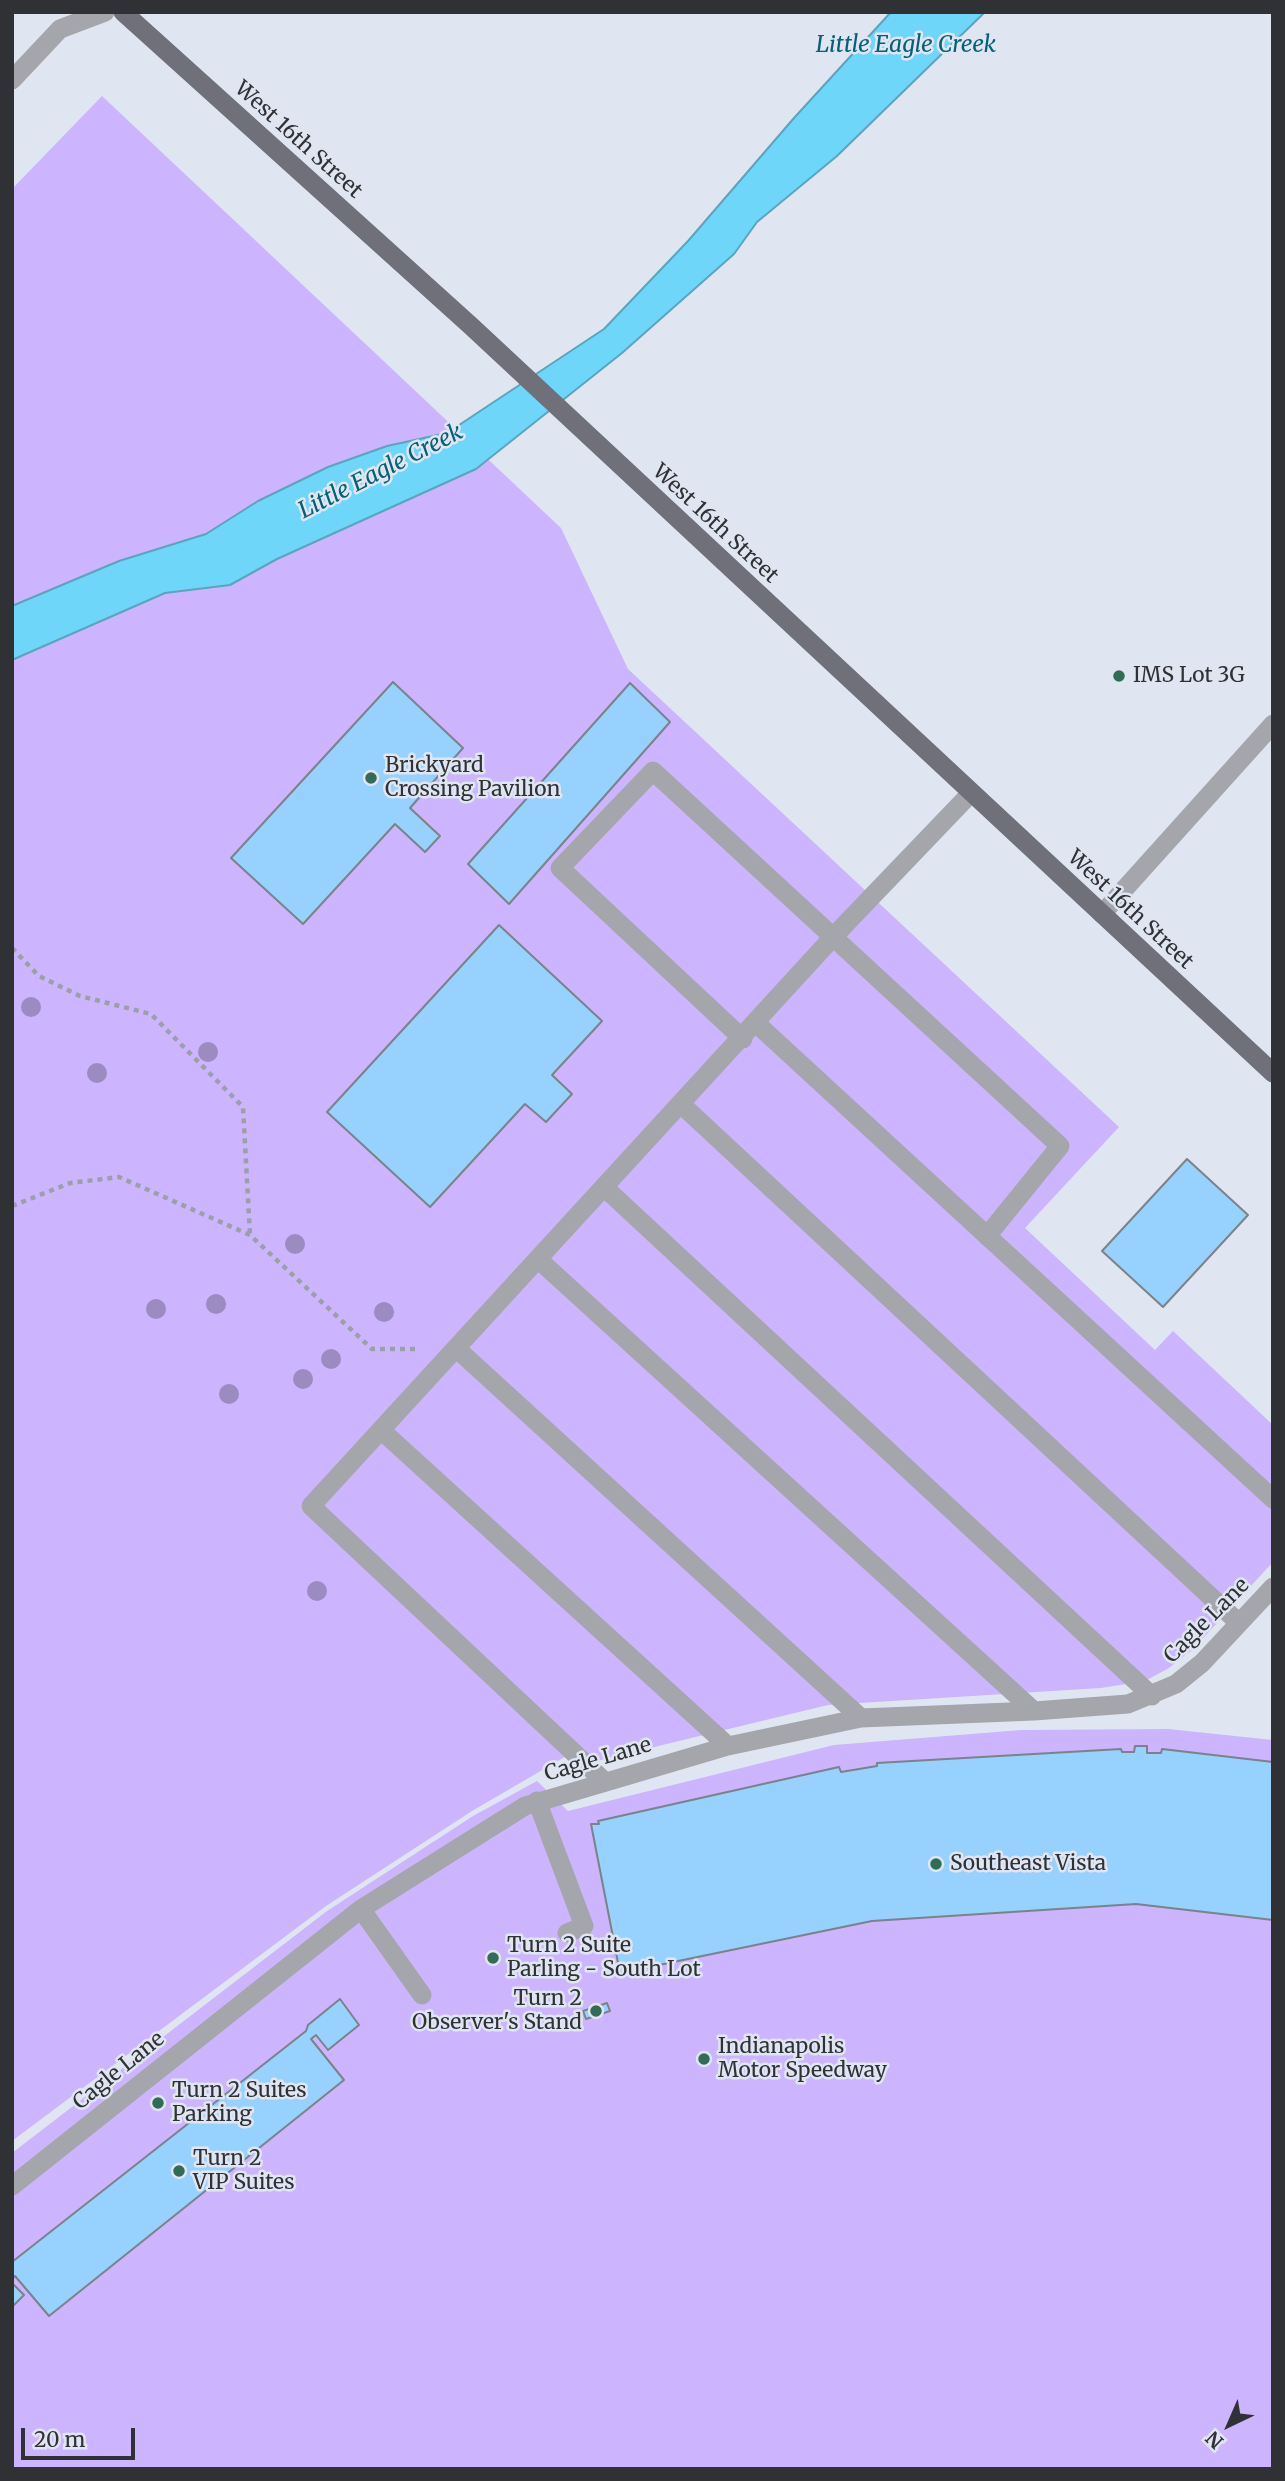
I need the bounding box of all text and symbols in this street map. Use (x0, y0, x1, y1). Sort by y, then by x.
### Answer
water label: Little Eagle Creek (816, 31, 996, 59)
street label: West 16th Street (229, 76, 367, 204)
water label: Little Eagle Creek (294, 419, 468, 525)
street label: West 16th Street (647, 459, 783, 589)
place label: IMS Lot 3G (1133, 663, 1245, 689)
marker: IMS Lot 3G (1111, 668, 1127, 684)
place label: Brickyard Crossing Pavilion (385, 753, 560, 803)
marker: Brickyard Crossing Pavilion (363, 770, 379, 786)
street label: West 16th Street (1062, 845, 1198, 975)
street label: Cagle Lane (1159, 1573, 1255, 1669)
street label: Cagle Lane (542, 1733, 654, 1787)
place label: Southeast Vista (950, 1851, 1106, 1877)
marker: Southeast Vista (928, 1856, 944, 1872)
place label: Turn 2 Suite Parling - South Lot (507, 1933, 701, 1983)
marker: Turn 2 Suite Parling - South Lot (485, 1950, 501, 1966)
place label: Turn 2 Observer's Stand (412, 1986, 582, 2036)
marker: Turn 2 Observer's Stand (588, 2003, 604, 2019)
street label: Cagle Lane (68, 2027, 170, 2115)
place label: Indianapolis Motor Speedway (718, 2034, 887, 2084)
marker: Indianapolis Motor Speedway (696, 2051, 712, 2067)
place label: Turn 2 Suites Parking (172, 2078, 306, 2128)
marker: Turn 2 Suites Parking (150, 2095, 166, 2111)
place label: Turn 2 VIP Suites (193, 2146, 295, 2196)
marker: Turn 2 VIP Suites (171, 2163, 187, 2179)
north arrow (1194, 2390, 1264, 2460)
scale bar (24, 2414, 138, 2458)
text: 20 m (34, 2426, 85, 2453)
text: N (1201, 2426, 1228, 2454)

